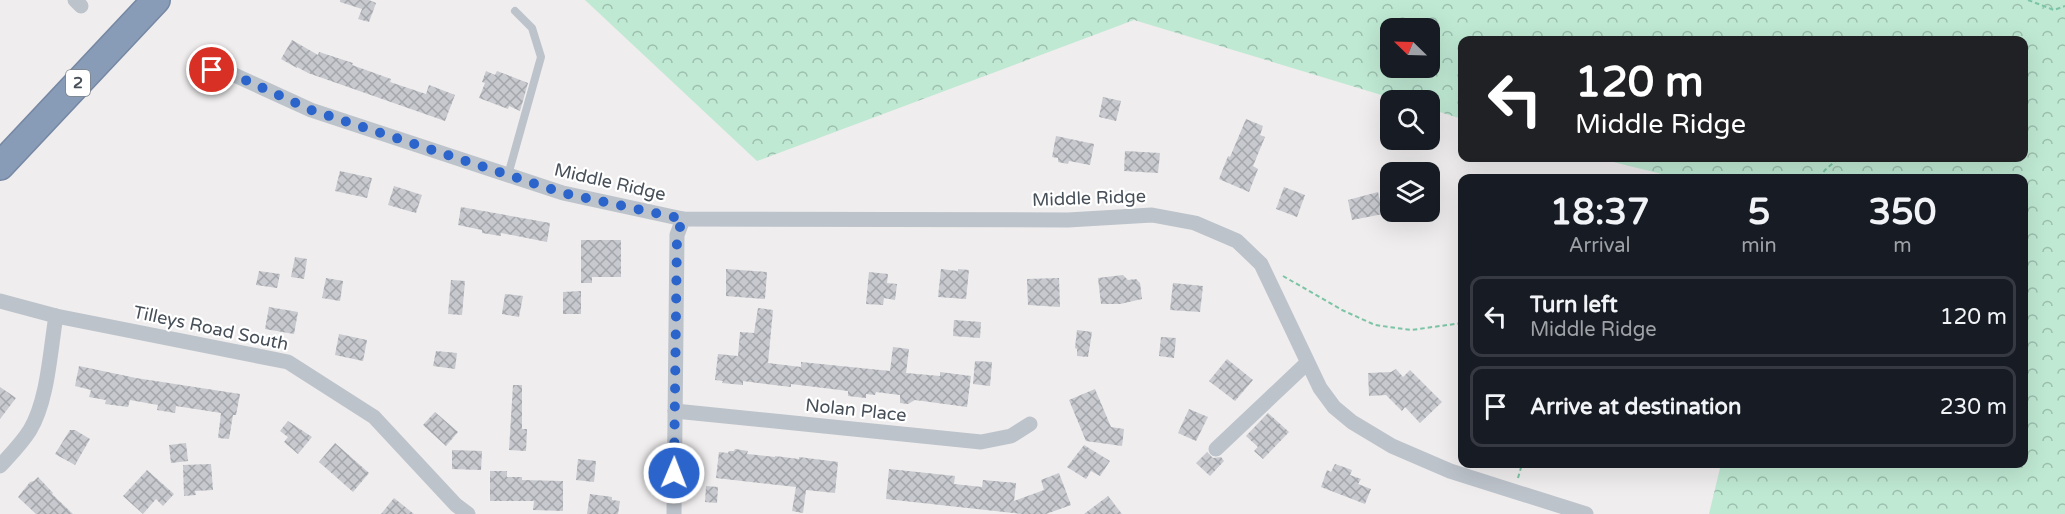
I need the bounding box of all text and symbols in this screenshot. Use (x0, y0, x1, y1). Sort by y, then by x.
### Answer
north arrow (1380, 18, 1440, 78)
map controls (1380, 18, 1440, 222)
pin (186, 44, 237, 95)
icon: arrive (195, 53, 228, 86)
text: 120 m (1575, 57, 1704, 108)
icon: left (1476, 60, 1554, 138)
road number: 2 (66, 70, 90, 96)
button: search (1380, 90, 1440, 150)
text: Middle Ridge (1575, 108, 1746, 141)
street label: Middle Ridge (552, 158, 668, 206)
button: layers (1380, 162, 1440, 222)
street label: Middle Ridge (1032, 185, 1146, 211)
text: 18:37 (1550, 191, 1650, 234)
text: 5 (1748, 191, 1770, 234)
text: 350 (1868, 191, 1936, 234)
text: Arrival (1569, 234, 1631, 258)
text: min (1741, 234, 1777, 258)
text: m (1893, 234, 1912, 258)
text: Turn left (1530, 292, 1618, 318)
icon: left (1479, 300, 1512, 333)
street label: Tilleys Road South (131, 301, 291, 355)
text: 120 m (1940, 304, 2007, 330)
text: Middle Ridge (1530, 318, 1657, 342)
icon: arrive (1479, 390, 1512, 423)
street label: Nolan Place (804, 394, 908, 426)
text: Arrive at destination (1530, 394, 1741, 420)
text: 230 m (1940, 394, 2007, 420)
position arrow (642, 441, 706, 505)

